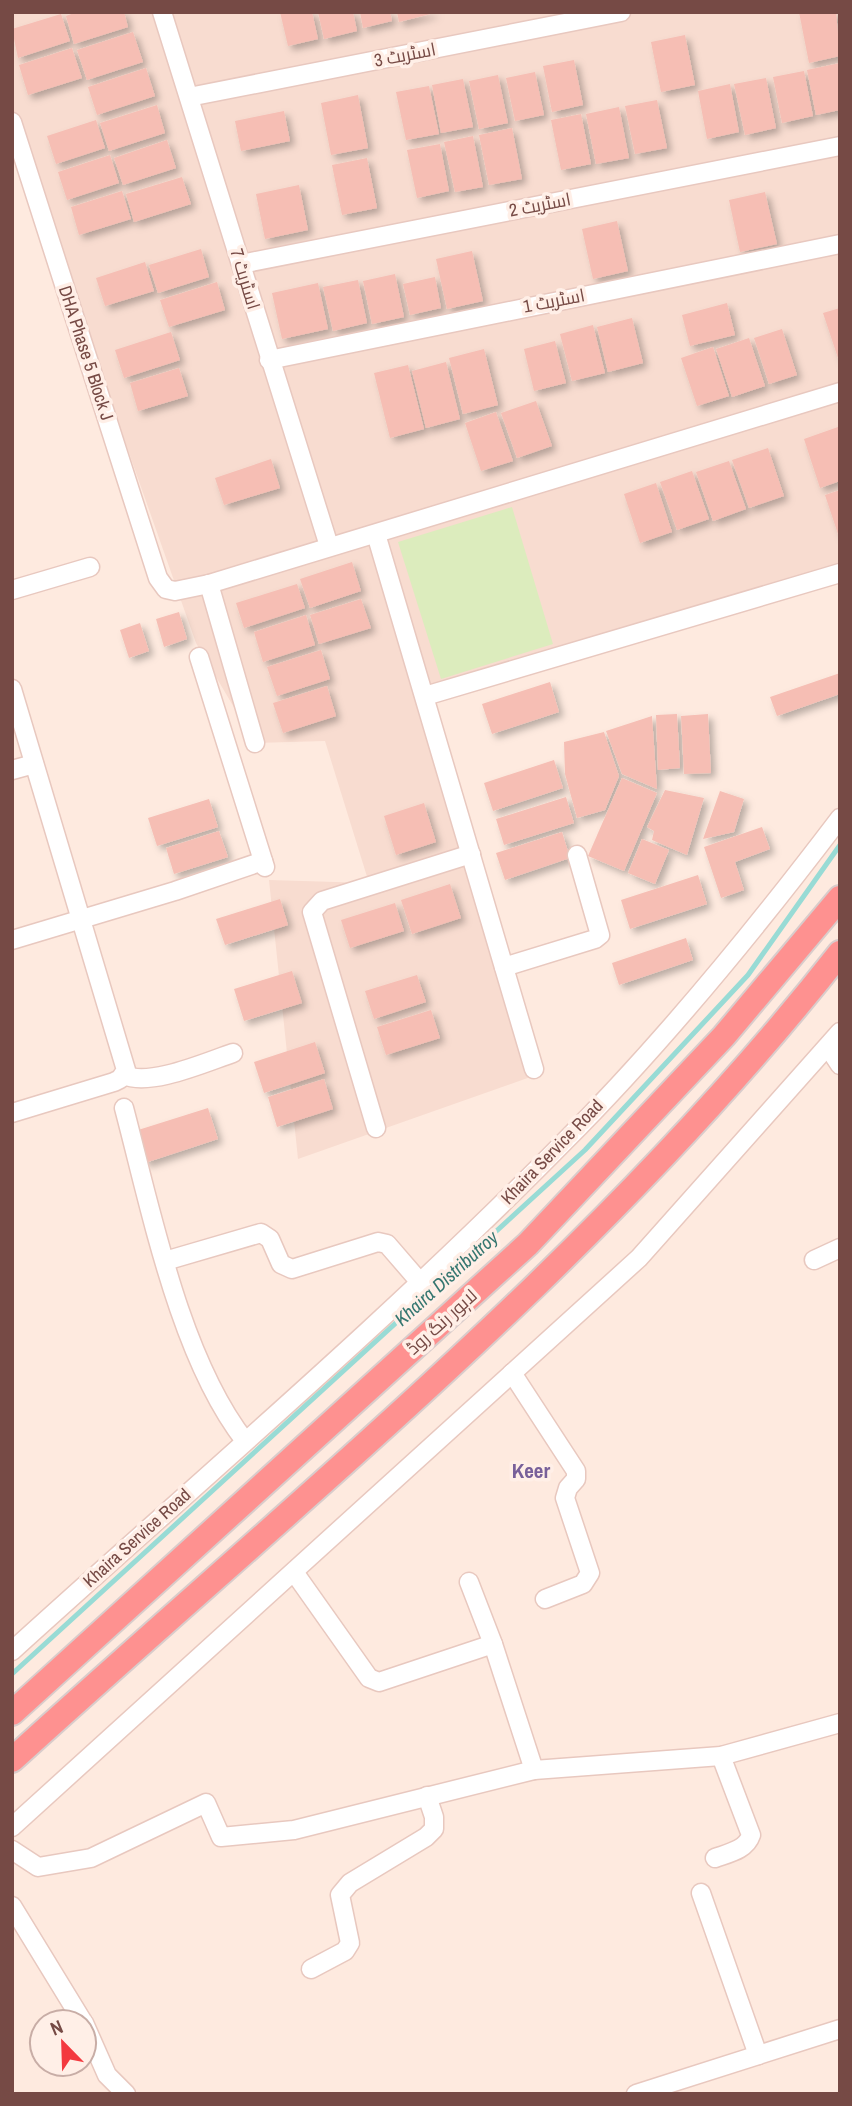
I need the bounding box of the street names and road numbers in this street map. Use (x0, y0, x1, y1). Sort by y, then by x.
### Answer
street label: اسٹریٹ 3 (372, 36, 438, 73)
street label: اسٹریٹ 2 (507, 186, 573, 223)
street label: اسٹریٹ 7 (224, 245, 267, 312)
street label: DHA Phase 5 Block J (53, 282, 120, 423)
street label: اسٹریٹ 1 (521, 282, 587, 319)
street label: Khaira Service Road (495, 1094, 608, 1210)
street label: لاہور رنگ روڈ (401, 1283, 482, 1360)
street label: Khaira Service Road (77, 1482, 196, 1593)

